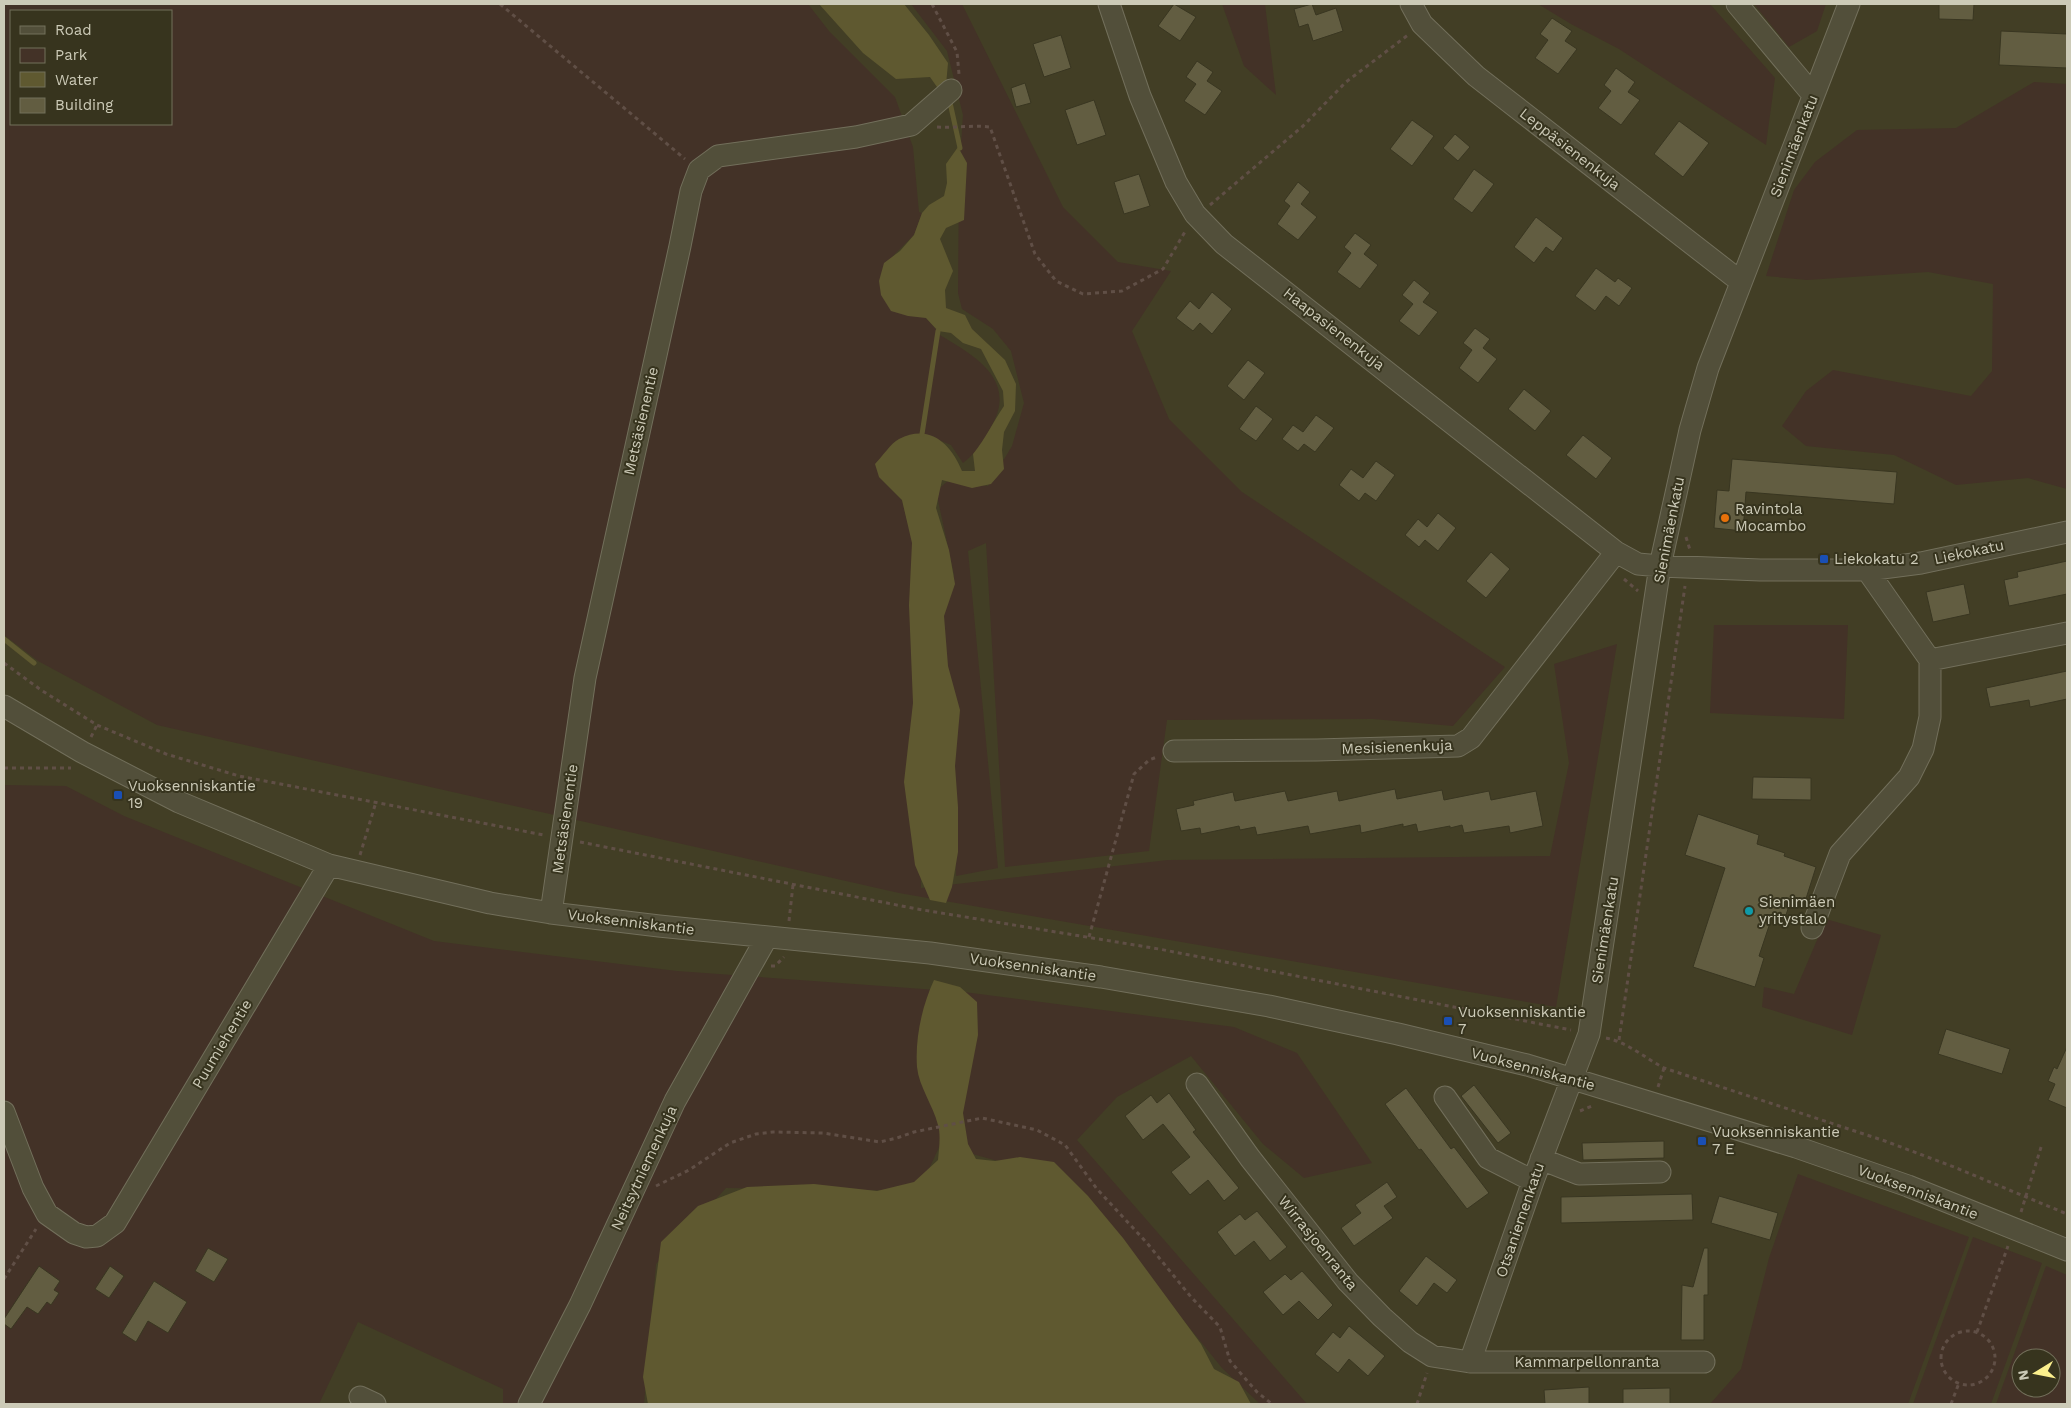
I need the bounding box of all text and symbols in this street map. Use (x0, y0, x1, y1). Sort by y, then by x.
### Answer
legend (10, 10, 172, 125)
text: Road (55, 21, 92, 39)
text: Park (55, 46, 88, 64)
text: Water (55, 71, 98, 89)
street label: Sienimäenkatu (1766, 92, 1822, 200)
text: Building (55, 96, 113, 114)
street label: Leppäsienenkuja (1516, 104, 1624, 194)
street label: Haapasienenkuja (1280, 284, 1389, 375)
street label: Metsäsienentie (620, 365, 662, 477)
street label: Sienimäenkatu (1650, 475, 1688, 585)
place label: Ravintola Mocambo (1735, 500, 1806, 535)
marker: Ravintola Mocambo (1719, 512, 1731, 524)
street label: Liekokatu (1932, 536, 2006, 568)
place label: Liekokatu 2 (1834, 550, 1919, 568)
marker: Liekokatu 2 (1818, 553, 1830, 565)
street label: Mesisienenkuja (1341, 736, 1453, 758)
street label: Metsäsienentie (548, 763, 582, 875)
place label: Vuoksenniskantie 19 (128, 777, 256, 812)
marker: Vuoksenniskantie 19 (112, 789, 124, 801)
street label: Sienimäenkatu (1588, 875, 1622, 985)
place label: Sienimäen yritystalo (1759, 893, 1835, 928)
street label: Vuoksenniskantie (566, 905, 696, 939)
marker: Sienimäen yritystalo (1743, 905, 1755, 917)
street label: Vuoksenniskantie (968, 949, 1098, 985)
street label: Puumiehentie (188, 996, 256, 1092)
place label: Vuoksenniskantie 7 (1458, 1003, 1586, 1038)
marker: Vuoksenniskantie 7 (1442, 1015, 1454, 1027)
street label: Vuoksenniskantie (1469, 1044, 1597, 1094)
street label: Neitsytniemenkuja (607, 1102, 681, 1233)
place label: Vuoksenniskantie 7 E (1712, 1123, 1840, 1158)
marker: Vuoksenniskantie 7 E (1696, 1135, 1708, 1147)
street label: Otsaniemenkatu (1492, 1160, 1548, 1280)
street label: Vuoksenniskantie (1855, 1161, 1981, 1223)
street label: Wirrasjoenranta (1274, 1192, 1362, 1294)
north arrow (2011, 1348, 2061, 1398)
street label: Kammarpellonranta (1514, 1353, 1660, 1371)
text: N (2014, 1369, 2032, 1382)

